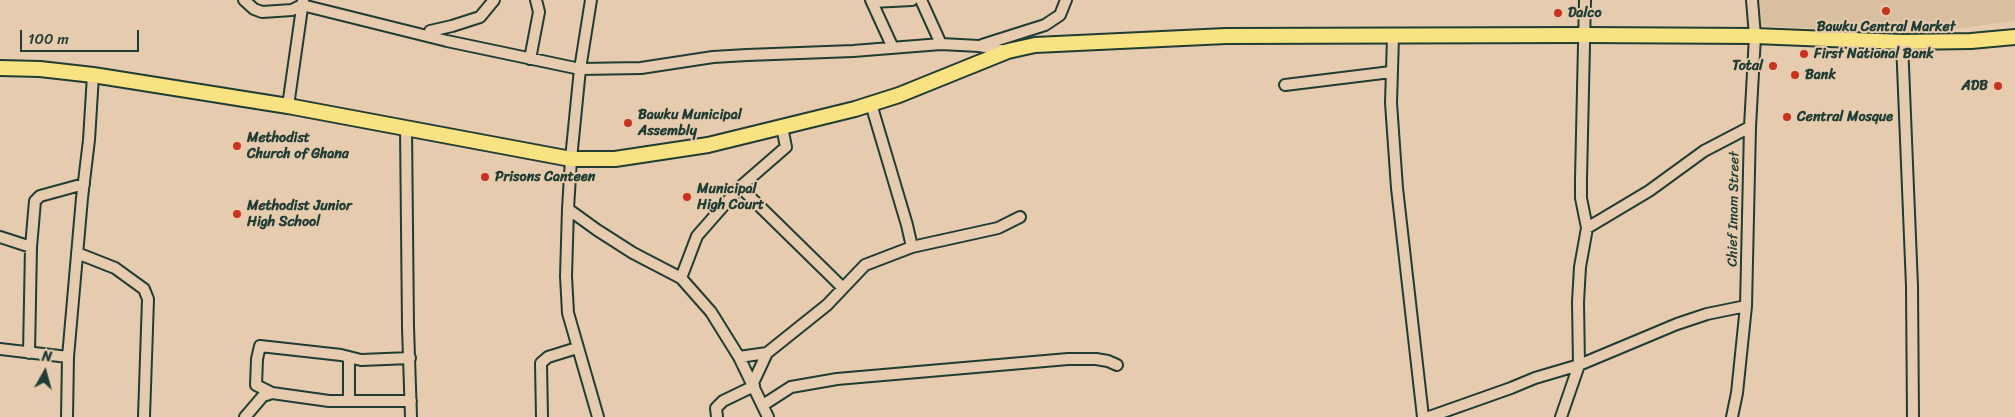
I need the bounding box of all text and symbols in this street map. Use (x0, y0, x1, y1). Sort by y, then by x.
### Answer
place label: Dalco (1568, 5, 1601, 21)
marker: Bawku Central Market (1880, 5, 1892, 17)
marker: Dalco (1552, 7, 1564, 19)
place label: Bawku Central Market (1817, 19, 1955, 35)
scale bar (22, 20, 141, 52)
text: 100 m (28, 26, 69, 52)
place label: First National Bank (1814, 46, 1934, 62)
marker: First National Bank (1798, 48, 1810, 60)
place label: Total (1732, 58, 1763, 74)
marker: Total (1767, 60, 1779, 72)
place label: Bank (1805, 67, 1836, 83)
marker: Bank (1789, 69, 1801, 81)
place label: ADB (1961, 78, 1988, 94)
marker: ADB (1992, 80, 2004, 92)
place label: Bawku Municipal Assembly (638, 107, 742, 140)
place label: Central Mosque (1797, 109, 1893, 125)
marker: Central Mosque (1781, 111, 1793, 123)
marker: Bawku Municipal Assembly (622, 117, 634, 129)
place label: Methodist Church of Ghana (247, 130, 349, 162)
marker: Methodist Church of Ghana (231, 140, 243, 152)
street label: Chief Imam Street (1725, 151, 1743, 267)
place label: Prisons Canteen (495, 169, 595, 185)
marker: Prisons Canteen (479, 171, 491, 183)
place label: Municipal High Court (697, 181, 764, 213)
marker: Municipal High Court (681, 191, 693, 203)
place label: Methodist Junior High School (247, 198, 352, 230)
marker: Methodist Junior High School (231, 208, 243, 220)
text: N (41, 344, 53, 370)
north arrow (20, 347, 70, 397)

